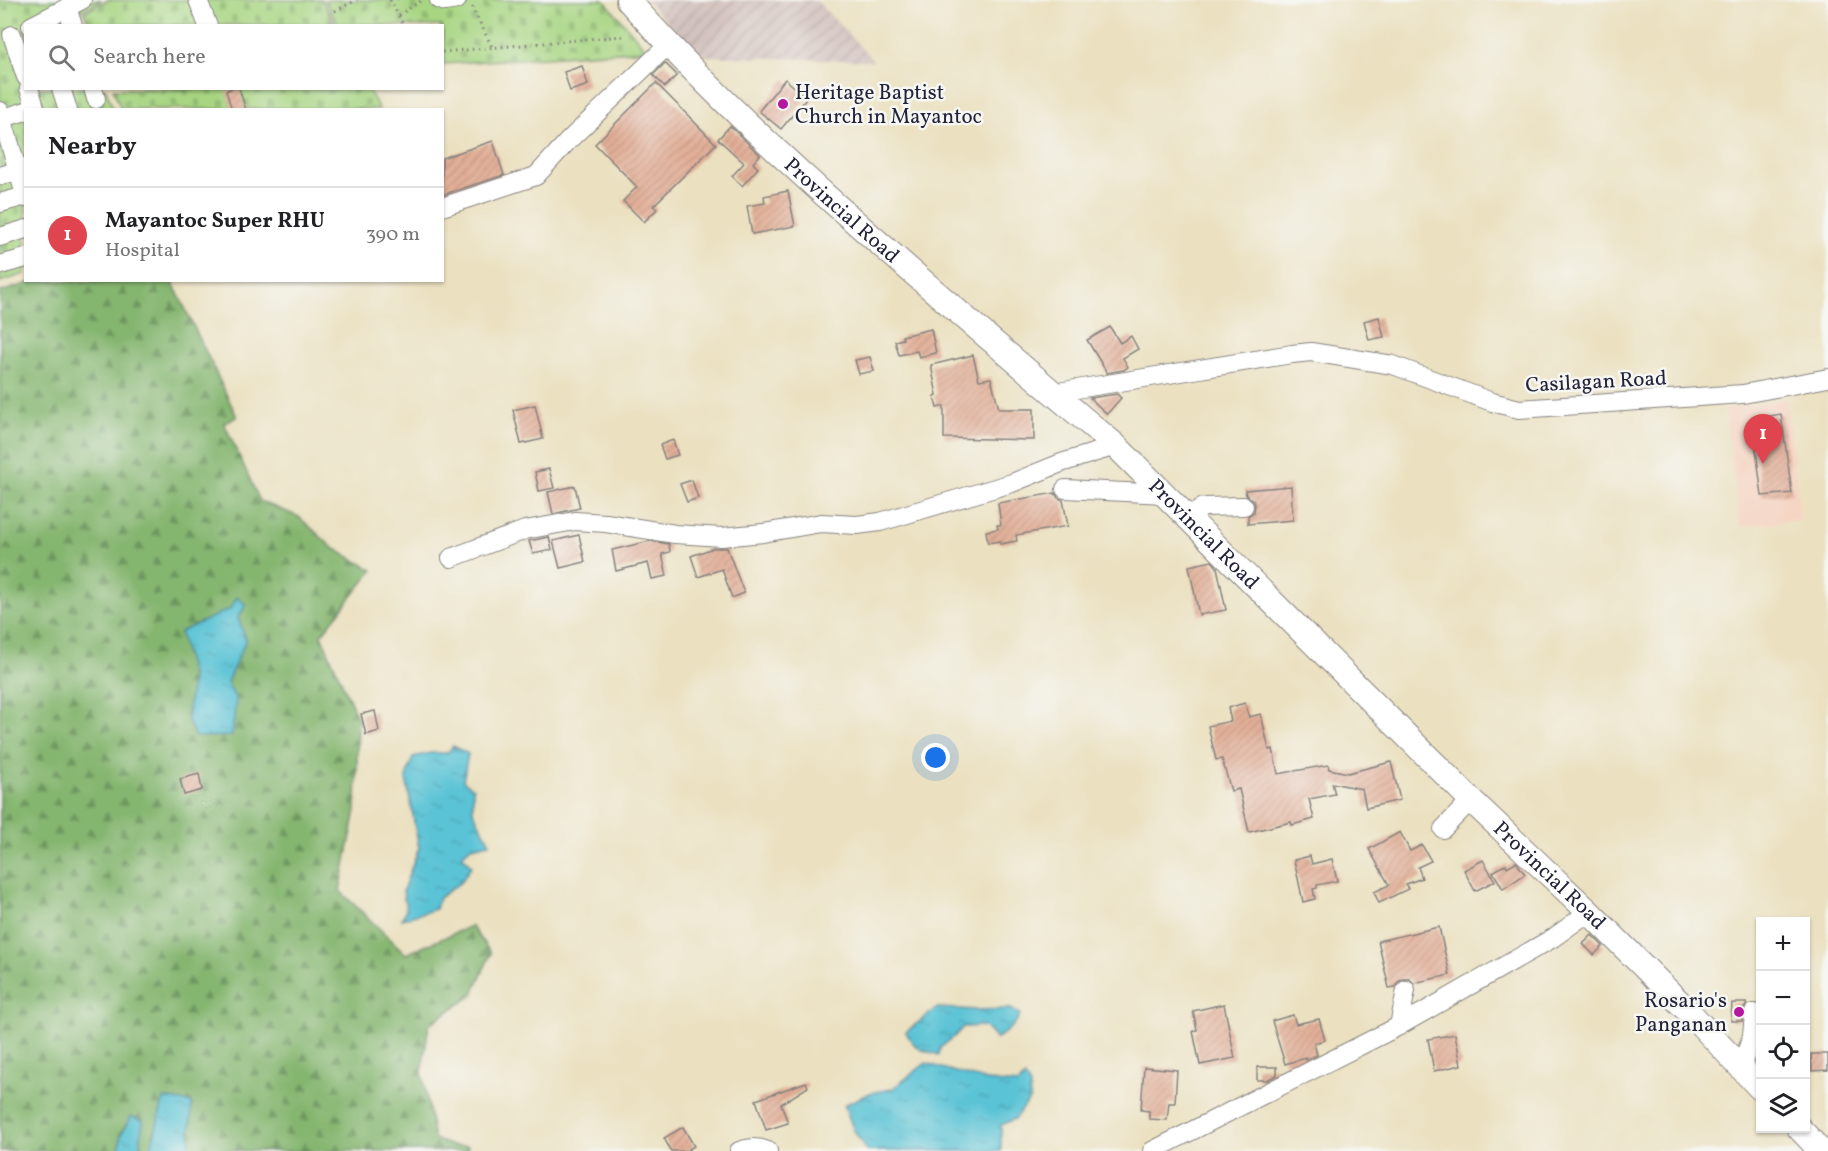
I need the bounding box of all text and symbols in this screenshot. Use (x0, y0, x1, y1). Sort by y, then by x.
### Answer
search box (24, 24, 444, 90)
icon: search (45, 41, 78, 74)
text: Search here (93, 42, 206, 73)
place label: Heritage Baptist Church in Mayantoc (795, 79, 982, 132)
marker: Heritage Baptist Church in Mayantoc (776, 97, 790, 111)
text: Nearby (48, 129, 137, 165)
street label: Provincial Road (777, 152, 905, 271)
text: Mayantoc Super RHU (105, 206, 325, 237)
text: 1 (63, 221, 72, 249)
text: 390 m (366, 221, 420, 249)
text: Hospital (105, 237, 180, 265)
street label: Casilagan Road (1525, 364, 1668, 401)
pin: 1 (1744, 414, 1782, 464)
street label: Provincial Road (1141, 473, 1265, 597)
your location (921, 743, 950, 772)
street label: Provincial Road (1486, 815, 1612, 937)
map controls (1756, 917, 1810, 1133)
button: + (1756, 917, 1810, 971)
button: − (1756, 971, 1810, 1025)
place label: Rosario's Panganan (1635, 987, 1727, 1040)
marker: Rosario's Panganan (1732, 1005, 1746, 1019)
button: locate (1756, 1025, 1810, 1079)
button: layers (1756, 1079, 1810, 1133)

